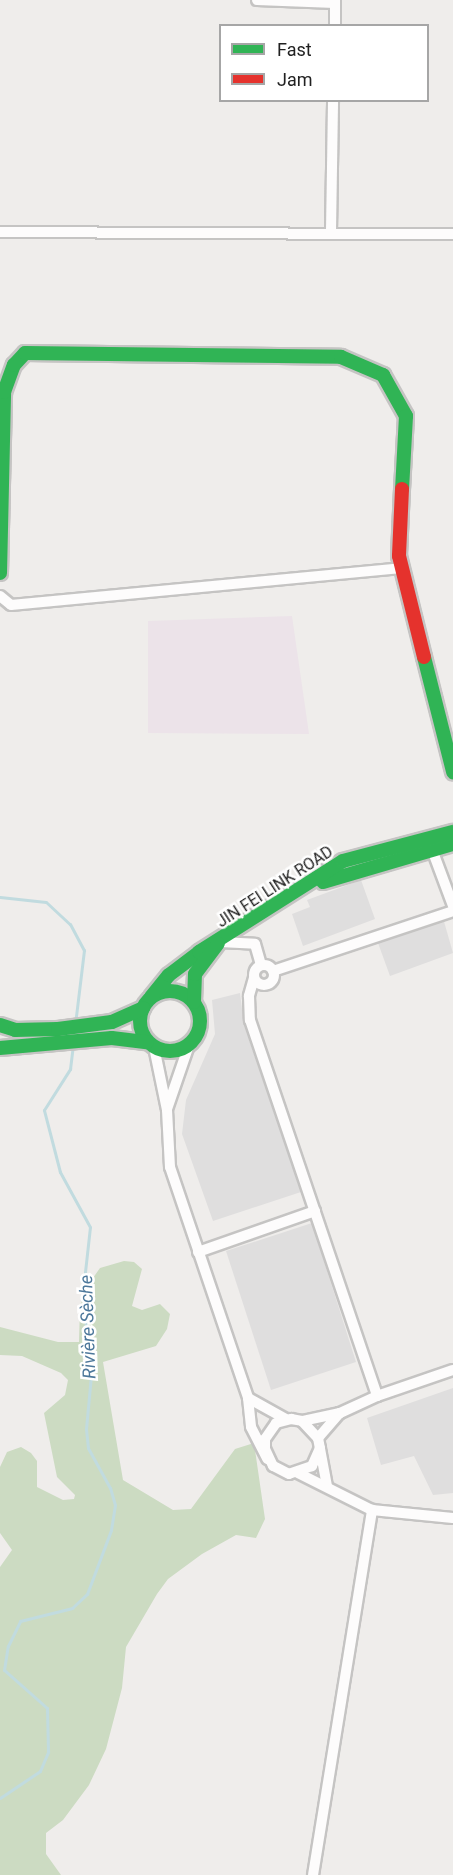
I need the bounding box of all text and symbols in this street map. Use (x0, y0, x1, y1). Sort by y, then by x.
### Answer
legend (219, 24, 429, 102)
text: Fast (277, 39, 312, 60)
text: Jam (277, 69, 313, 90)
street label: JIN FEI LINK ROAD (213, 842, 337, 932)
water label: Rivière Sèche (75, 1275, 101, 1379)

